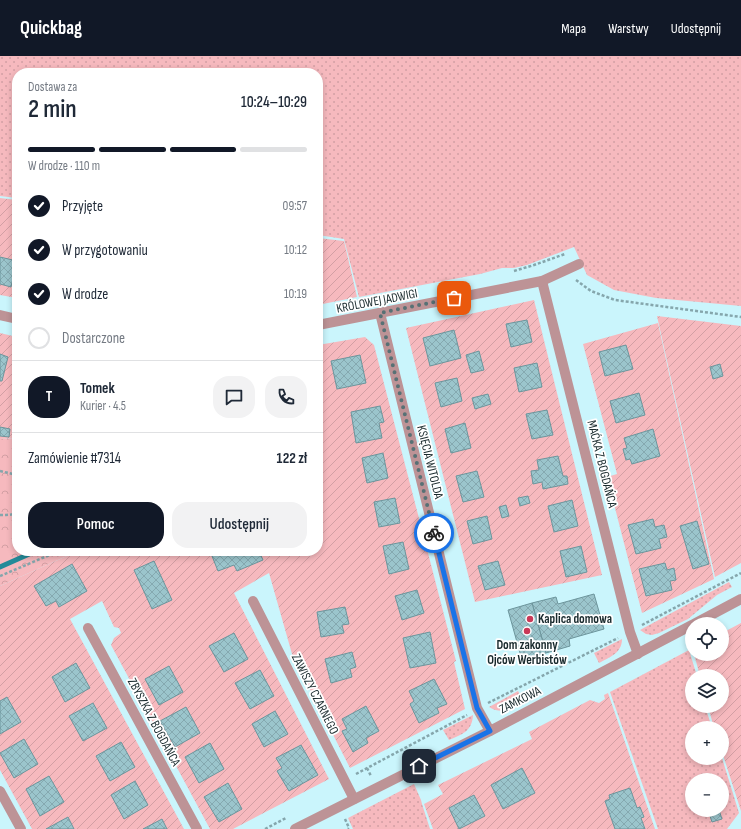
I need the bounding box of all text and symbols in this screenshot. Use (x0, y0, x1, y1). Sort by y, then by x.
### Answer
text: Quickbag (20, 17, 82, 40)
text: Mapa (561, 20, 586, 37)
text: Warstwy (608, 20, 649, 37)
text: Udostępnij (671, 20, 721, 37)
text: Dostawa za (28, 79, 77, 95)
text: 10:24–10:29 (241, 93, 307, 112)
text: 2 min (28, 94, 77, 125)
text: W drodze · 110 m (28, 158, 100, 174)
icon: check (28, 195, 50, 217)
text: Przyjęte (62, 197, 103, 216)
text: 09:57 (283, 198, 307, 214)
icon: check (28, 239, 50, 261)
text: W przygotowaniu (62, 241, 148, 260)
text: 10:12 (284, 242, 307, 258)
pin (437, 281, 471, 315)
icon: check (28, 283, 50, 305)
text: W drodze (62, 285, 108, 304)
street label: KRÓLOWEJ JADWIGI (335, 285, 419, 317)
text: 10:19 (284, 286, 307, 302)
icon: bag (443, 287, 465, 309)
text: Dostarczone (62, 329, 125, 348)
button: chat (213, 376, 255, 418)
button: phone (265, 376, 307, 418)
text: Tomek (80, 379, 115, 398)
text: T (46, 387, 52, 406)
text: Kurier · 4.5 (80, 398, 126, 414)
street label: MAĆKA Z BOGDAŃCA (583, 419, 621, 510)
street label: KSIĘCIA WITOLDA (413, 424, 447, 501)
text: Zamówienie #7314 (28, 449, 121, 468)
text: 122 zł (277, 449, 307, 468)
button: Pomoc (28, 502, 164, 548)
button: Udostępnij (172, 502, 307, 548)
courier (414, 513, 454, 553)
icon: bike (423, 522, 445, 544)
place label: Kaplica domowa (538, 611, 612, 627)
marker: Kaplica domowa (525, 614, 535, 624)
map controls (685, 617, 729, 817)
button: locate (685, 617, 729, 661)
marker: Dom zakonny Ojców Werbistów (522, 626, 532, 636)
place label: Dom zakonny Ojców Werbistów (487, 637, 567, 668)
street label: ZAWISZY CZARNEGO (288, 651, 342, 737)
button: layers (685, 669, 729, 713)
street label: ZBYSZKA Z BOGDAŃCA (124, 675, 184, 769)
street label: ZAMKOWA (497, 683, 544, 717)
button: + (685, 721, 729, 765)
pin (402, 749, 436, 783)
icon: home (408, 755, 430, 777)
button: − (685, 773, 729, 817)

